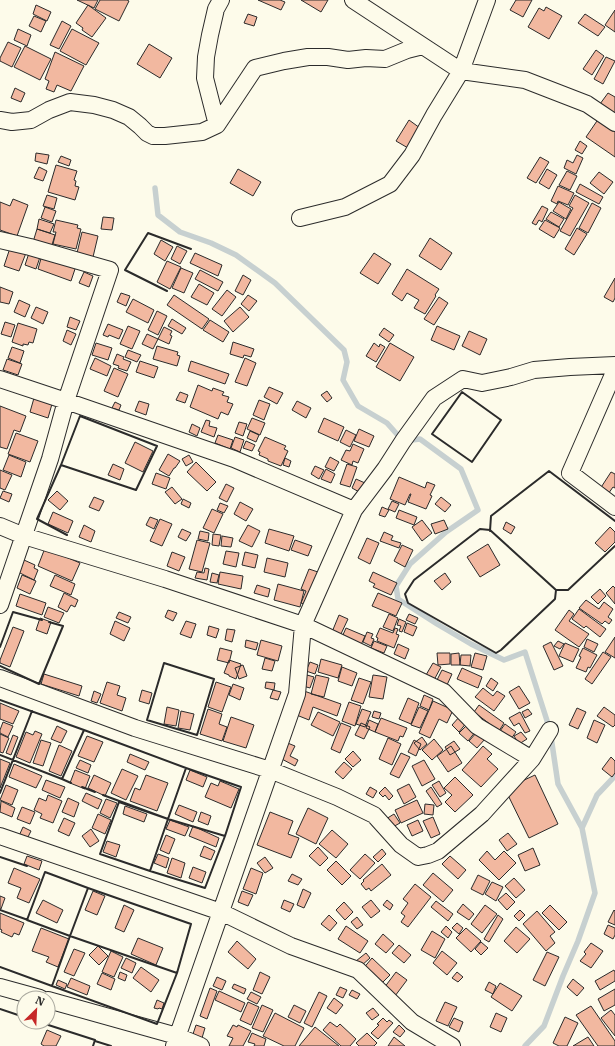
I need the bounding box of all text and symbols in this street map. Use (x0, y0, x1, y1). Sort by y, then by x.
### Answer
north arrow (16, 990, 56, 1030)
text: N (33, 993, 47, 1009)

